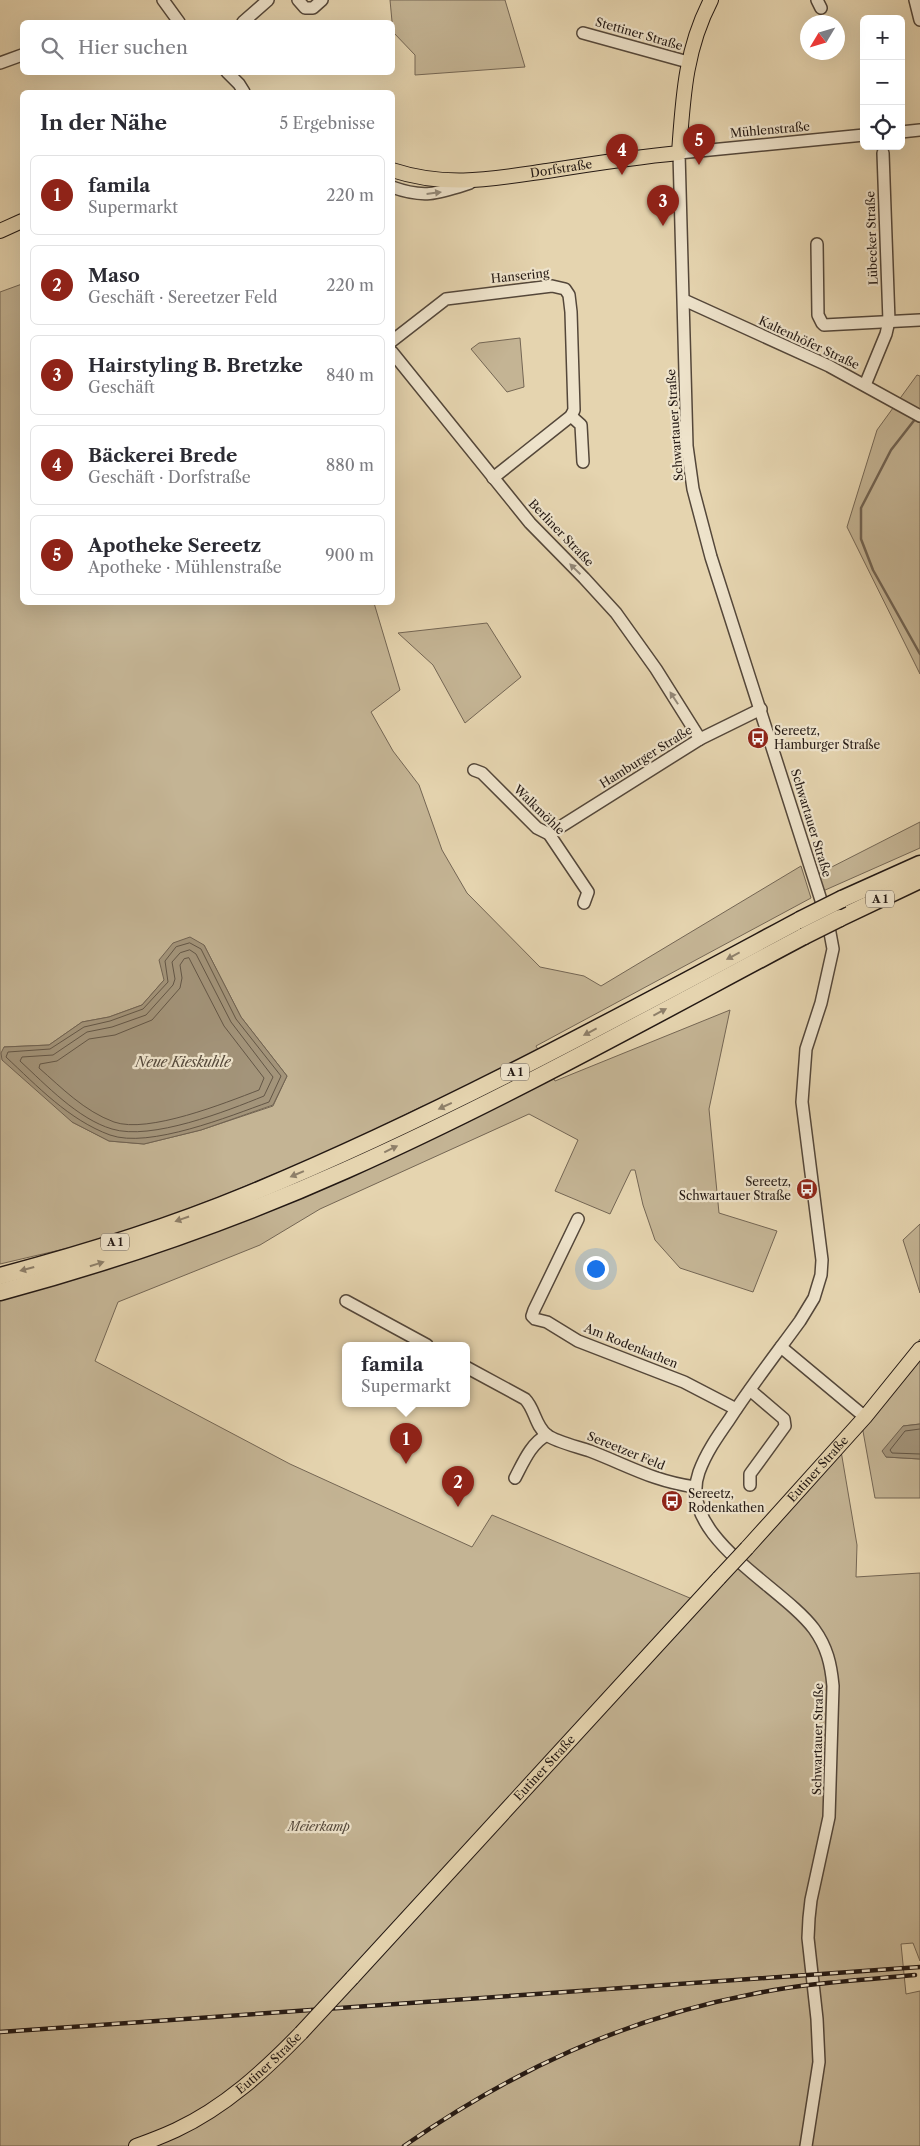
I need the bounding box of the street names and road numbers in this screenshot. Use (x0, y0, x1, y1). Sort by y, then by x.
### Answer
street label: Stettiner Straße (594, 14, 685, 53)
street label: Mühlenstraße (729, 119, 811, 140)
street label: Dorfstraße (529, 156, 593, 180)
street label: Lübecker Straße (862, 190, 881, 285)
street label: Hansering (490, 265, 550, 286)
street label: Kaltenhöfer Straße (757, 313, 862, 373)
street label: Schwartauer Straße (663, 368, 686, 482)
street label: Berliner Straße (526, 496, 597, 570)
street label: Hamburger Straße (597, 722, 695, 791)
street label: Schwartauer Straße (788, 767, 835, 879)
street label: Walkmöhle (510, 781, 568, 838)
road number: A 1 (866, 891, 894, 908)
road number: A 1 (501, 1064, 529, 1080)
road number: A 1 (101, 1234, 129, 1250)
street label: Am Rodenkathen (581, 1320, 681, 1371)
street label: Sereetzer Feld (585, 1428, 668, 1473)
street label: Eutiner Straße (784, 1433, 851, 1505)
street label: Schwartauer Straße (809, 1683, 826, 1795)
street label: Eutiner Straße (510, 1732, 578, 1804)
street label: Eutiner Straße (233, 2029, 305, 2097)

